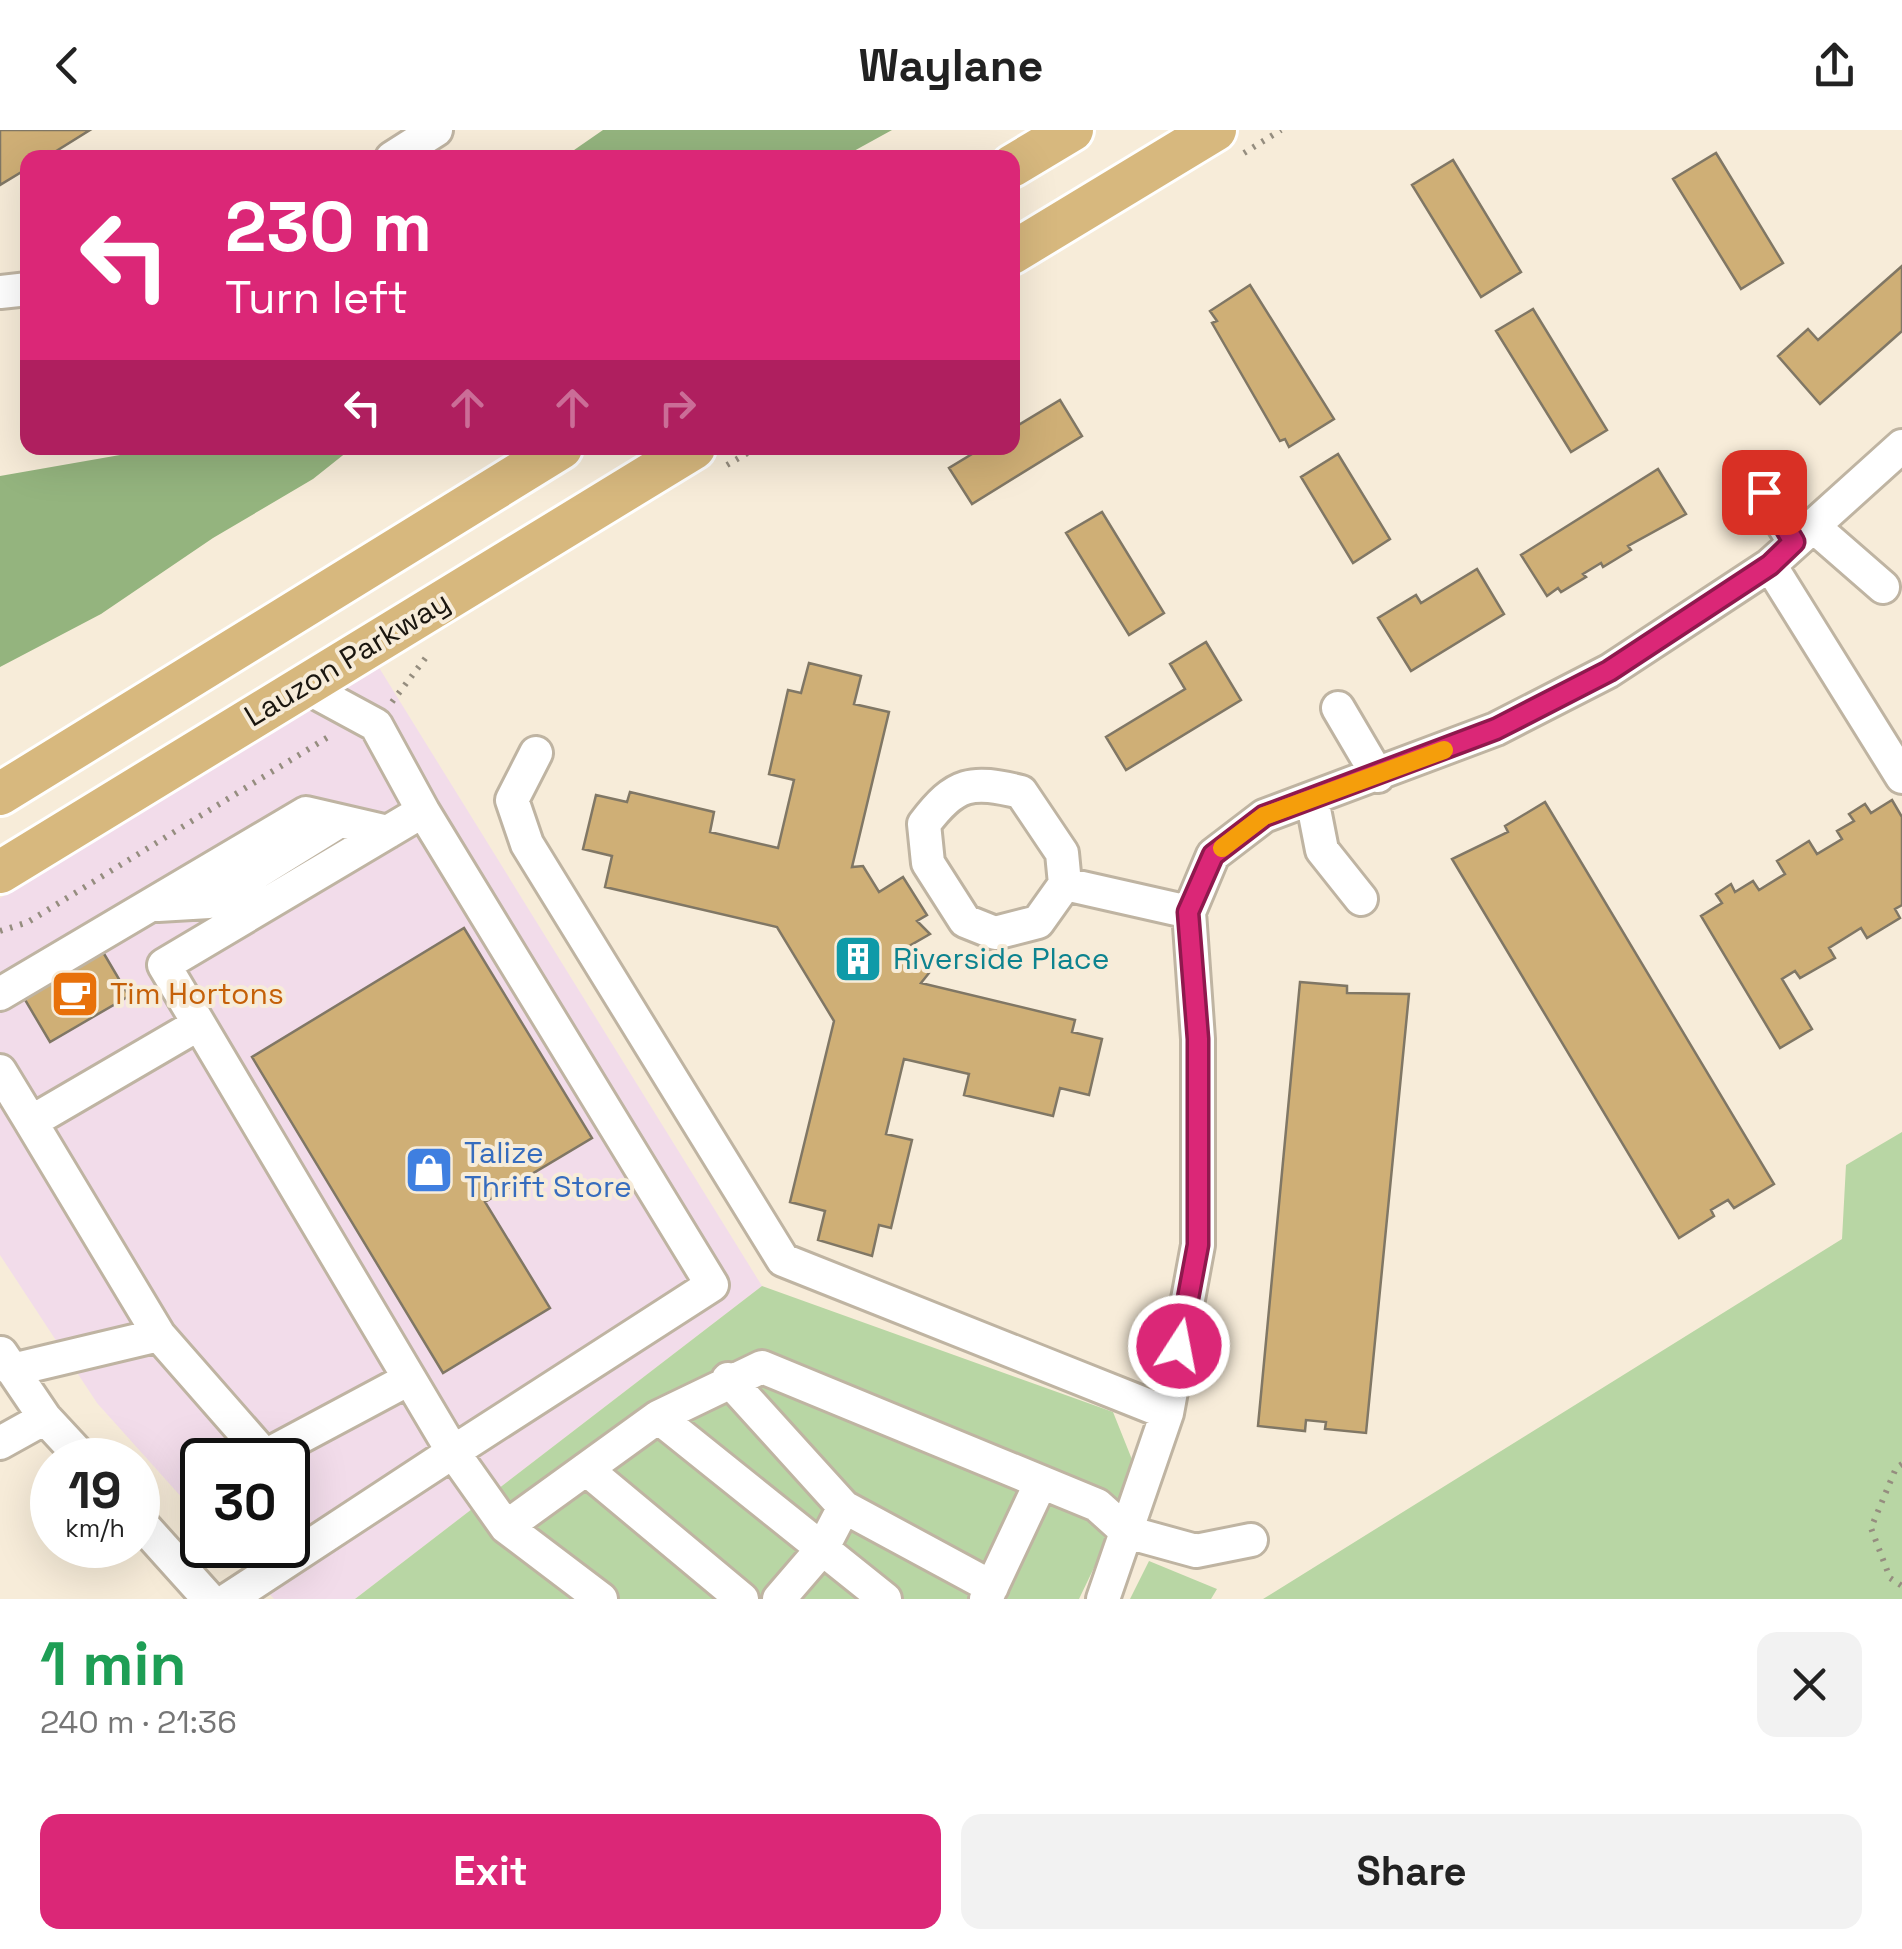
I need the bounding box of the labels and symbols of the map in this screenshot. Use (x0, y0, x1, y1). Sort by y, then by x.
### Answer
pin (1722, 450, 1807, 535)
street label: Lauzon Parkway (237, 582, 457, 735)
building icon: Riverside Place (832, 933, 884, 985)
place label: Riverside Place (893, 939, 1110, 978)
cafe icon: Tim Hortons (49, 968, 101, 1020)
place label: Tim Hortons (110, 974, 284, 1013)
place label: Talize Thrift Store (464, 1133, 632, 1206)
shop icon: Talize Thrift Store (403, 1144, 455, 1196)
position arrow (1127, 1294, 1231, 1398)
speed limit sign: 30 (180, 1438, 310, 1568)

